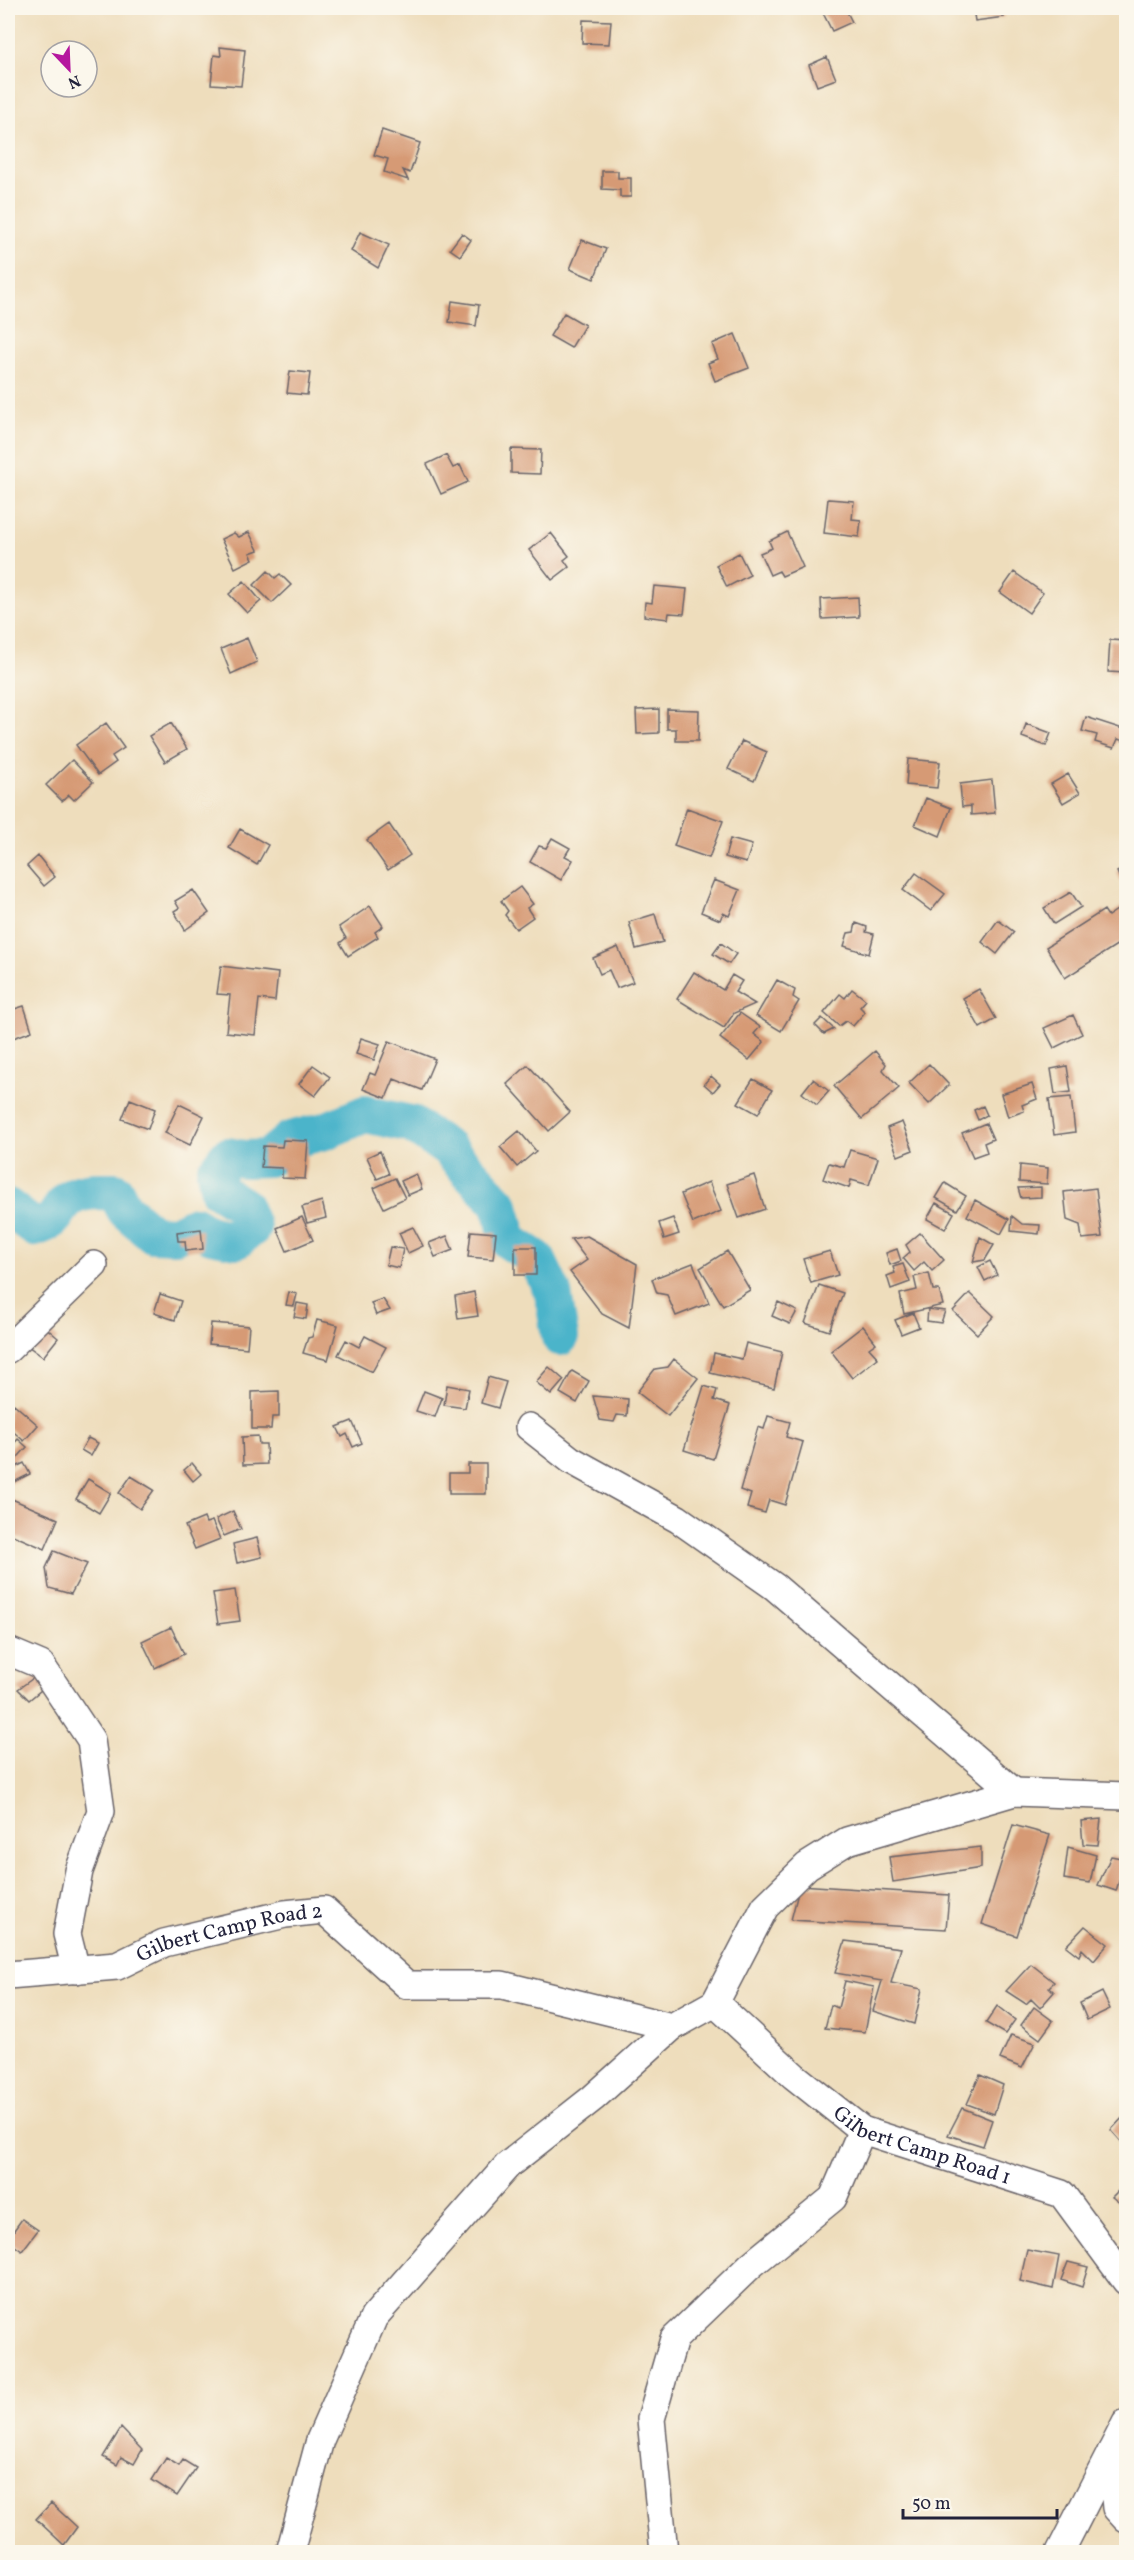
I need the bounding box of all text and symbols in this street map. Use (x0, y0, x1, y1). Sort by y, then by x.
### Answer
north arrow (39, 39, 99, 99)
text: N (64, 69, 84, 94)
street label: Gilbert Camp Road 2 (132, 1897, 324, 1970)
street label: Gilbert Camp Road 1 (826, 2099, 1014, 2193)
scale bar (903, 2482, 1058, 2520)
text: 50 m (912, 2492, 951, 2517)

